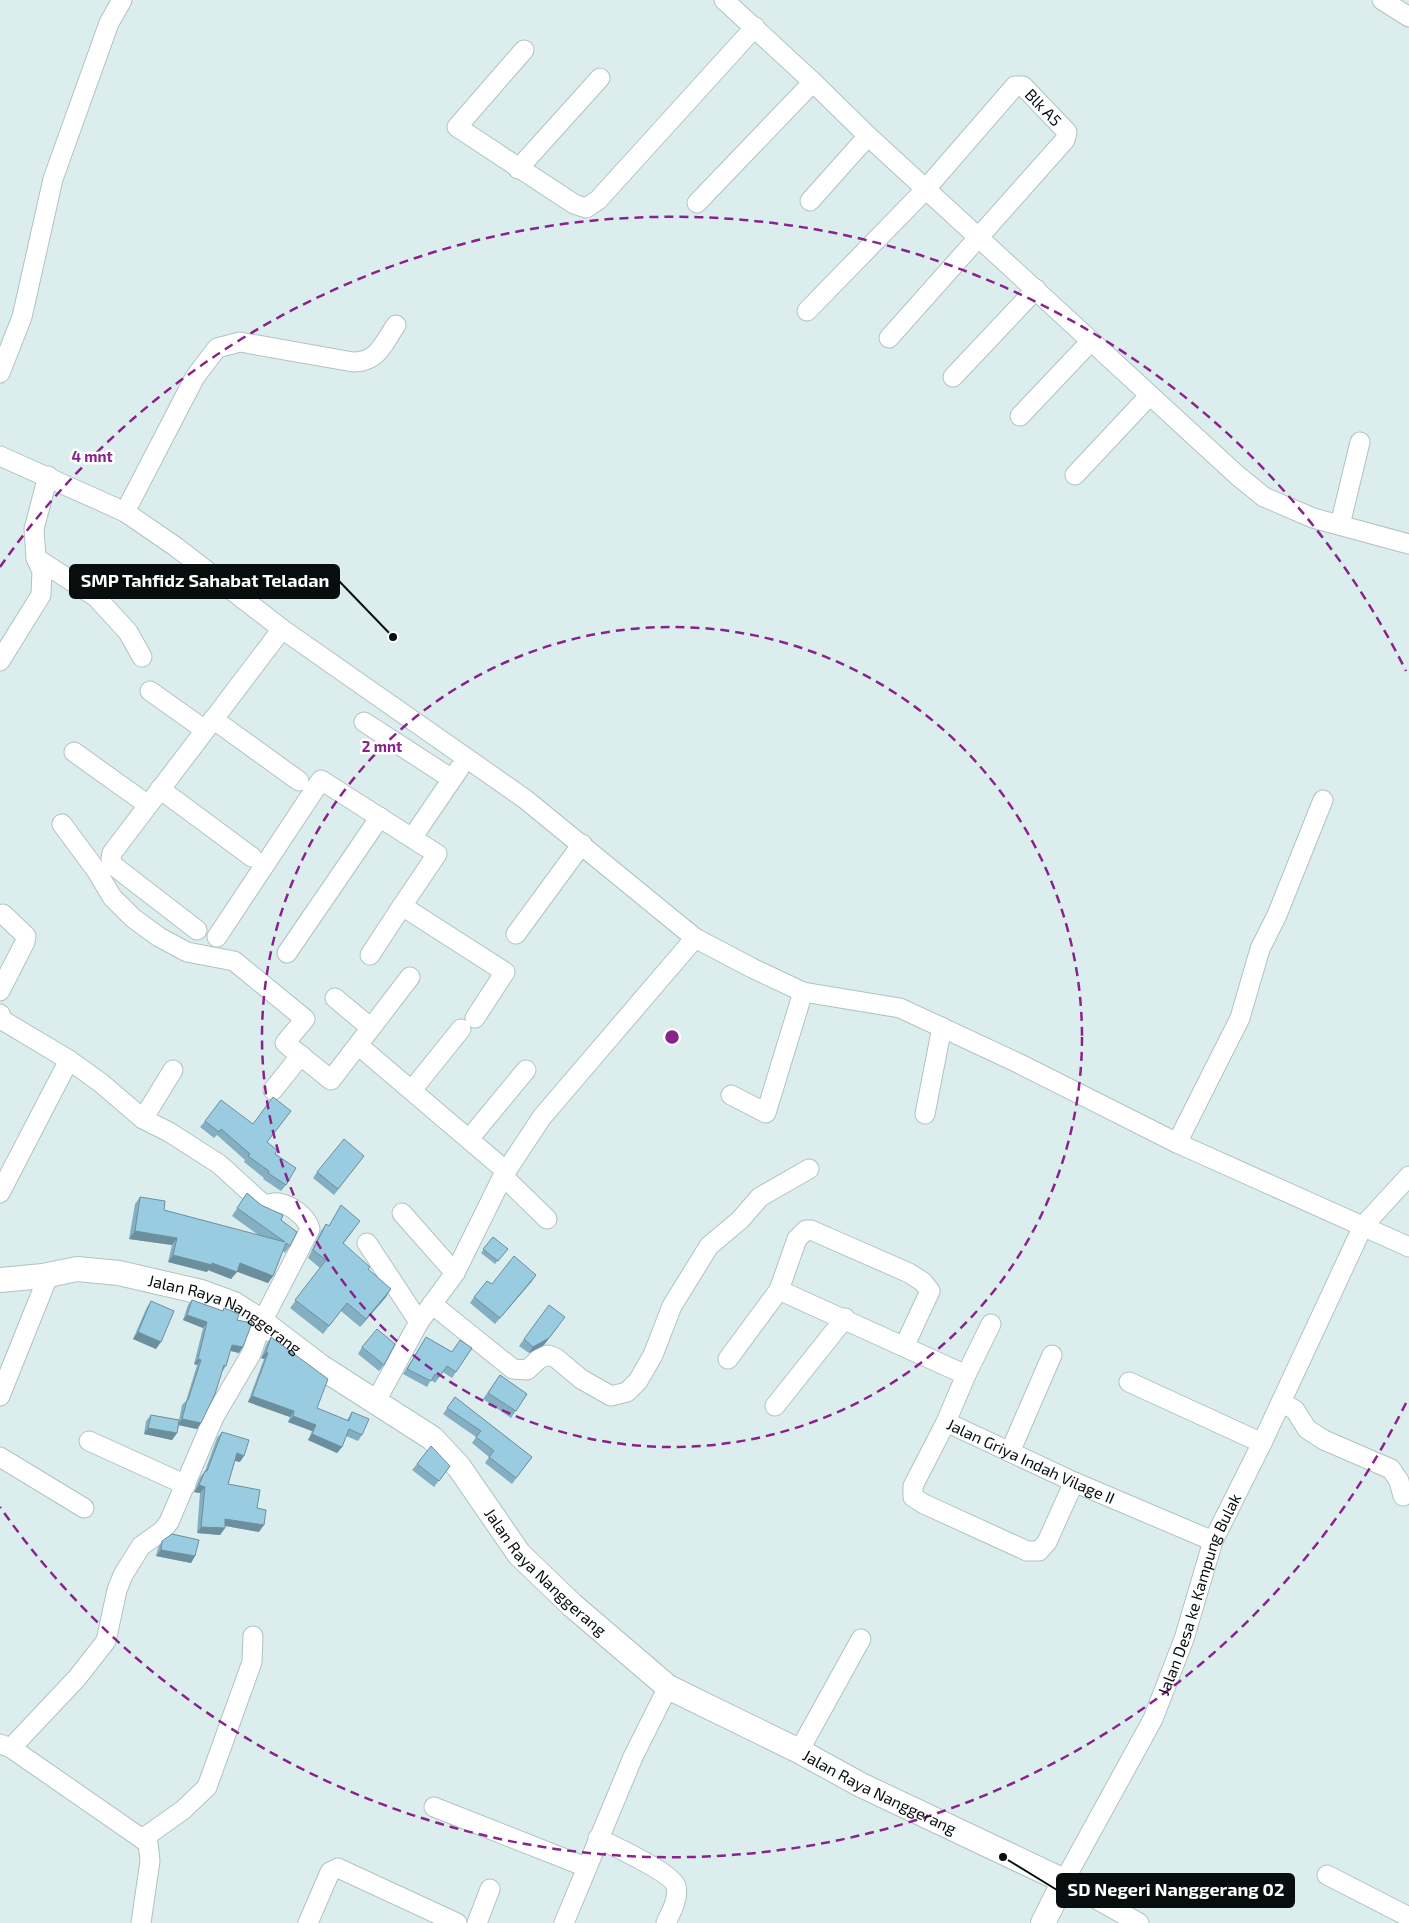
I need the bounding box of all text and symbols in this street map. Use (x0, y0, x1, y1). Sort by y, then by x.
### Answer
street label: Blk A5 (1022, 84, 1066, 130)
text: 4 mnt (71, 447, 113, 465)
callout: SMP Tahfidz Sahabat Teladan (70, 565, 339, 598)
text: SMP Tahfidz Sahabat Teladan (81, 569, 329, 591)
text: 2 mnt (362, 737, 402, 755)
centre of rings (663, 1028, 681, 1046)
street label: Jalan Raya Nanggerang (146, 1270, 305, 1358)
street label: Jalan Griya Indah Vilage II (944, 1414, 1118, 1507)
street label: Jalan Desa ke Kampung Bulak (1153, 1490, 1244, 1698)
street label: Jalan Raya Nanggerang (481, 1504, 611, 1639)
street label: Jalan Raya Nanggerang (800, 1745, 960, 1838)
callout: SD Negeri Nanggerang 02 (1057, 1874, 1294, 1907)
text: SD Negeri Nanggerang 02 (1068, 1878, 1284, 1900)

